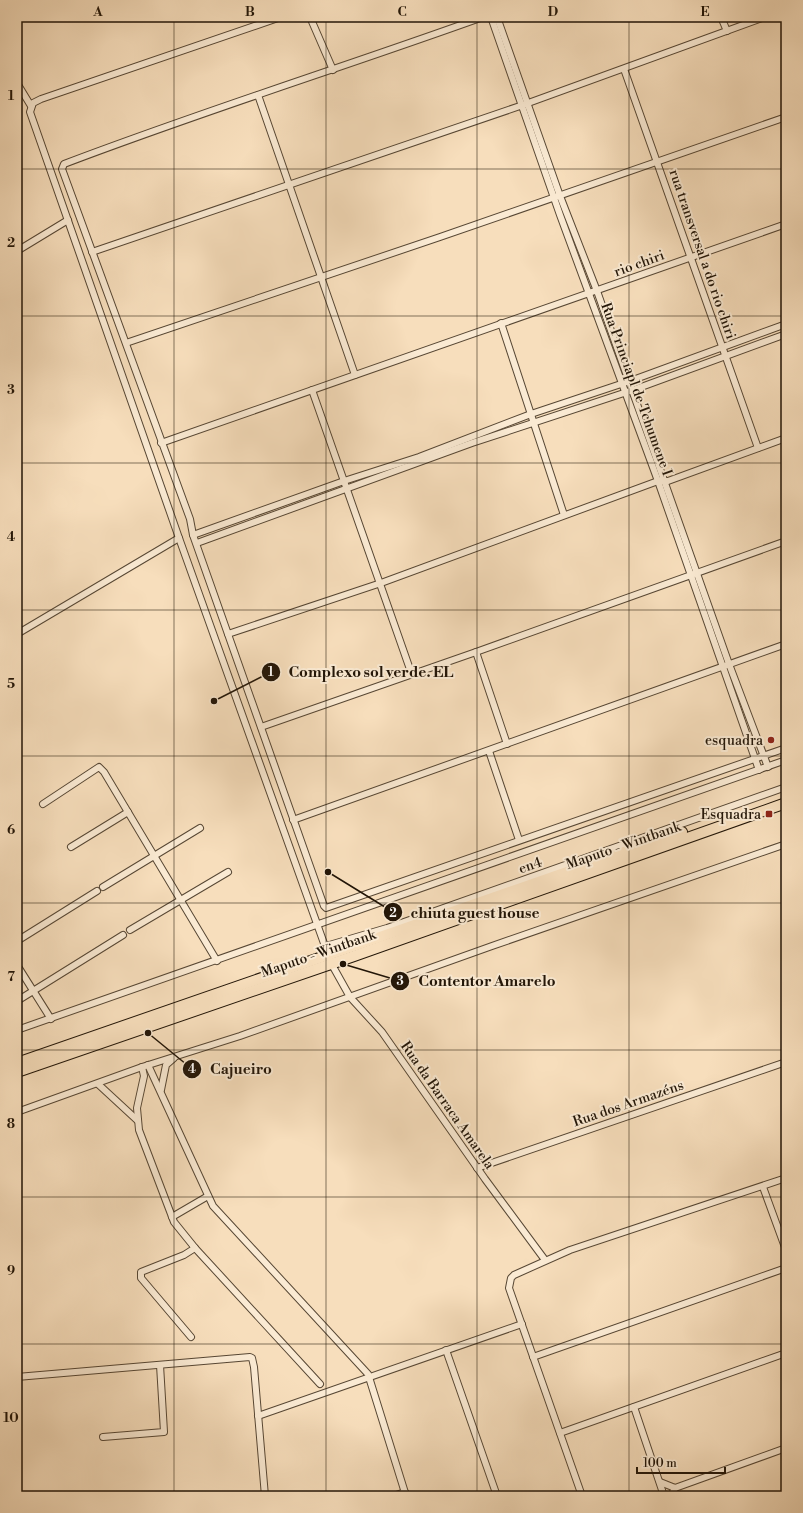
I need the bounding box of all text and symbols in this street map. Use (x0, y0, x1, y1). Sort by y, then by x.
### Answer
text: A (92, 4, 103, 20)
text: B (245, 4, 255, 20)
text: C (397, 4, 407, 20)
text: D (548, 4, 558, 20)
text: E (700, 4, 710, 20)
text: 1 (8, 88, 15, 104)
street label: rua transversal a do rio chiri (664, 167, 740, 342)
text: 2 (7, 235, 15, 251)
street label: rio chiri (612, 246, 667, 281)
street label: Rua Princiapl de Tchumene I (596, 300, 676, 479)
text: 3 (7, 382, 15, 398)
text: 4 (7, 529, 16, 545)
callout: Complexo sol verde. EL (261, 659, 462, 686)
text: Complexo sol verde. EL (288, 663, 454, 682)
text: 1 (268, 665, 274, 680)
text: 5 (7, 676, 15, 692)
place label: esquadra (705, 732, 764, 750)
marker: esquadra (766, 735, 776, 745)
place label: Esquadra (700, 806, 762, 824)
marker: Esquadra (764, 809, 774, 819)
street label: Maputo - Wintbank (563, 818, 684, 874)
text: 6 (7, 822, 15, 838)
street label: en4 (516, 854, 544, 878)
callout: chiuta guest house (383, 899, 548, 926)
text: chiuta guest house (410, 904, 540, 923)
text: 2 (389, 906, 397, 921)
street label: Maputo - Wintbank (258, 926, 379, 982)
callout: Contentor Amarelo (390, 967, 563, 994)
text: 7 (7, 969, 15, 985)
text: Contentor Amarelo (418, 972, 556, 991)
text: 3 (396, 974, 404, 989)
street label: Rua da Barraca Amarela (396, 1038, 499, 1174)
callout: Cajueiro (182, 1055, 280, 1082)
text: Cajueiro (210, 1060, 272, 1079)
text: 4 (188, 1062, 196, 1077)
street label: Rua dos Armazéns (571, 1077, 686, 1131)
text: 8 (7, 1116, 15, 1132)
text: 9 (7, 1263, 15, 1279)
text: 10 (3, 1410, 19, 1426)
scale bar (637, 1449, 725, 1475)
text: 100 m (643, 1456, 677, 1471)

